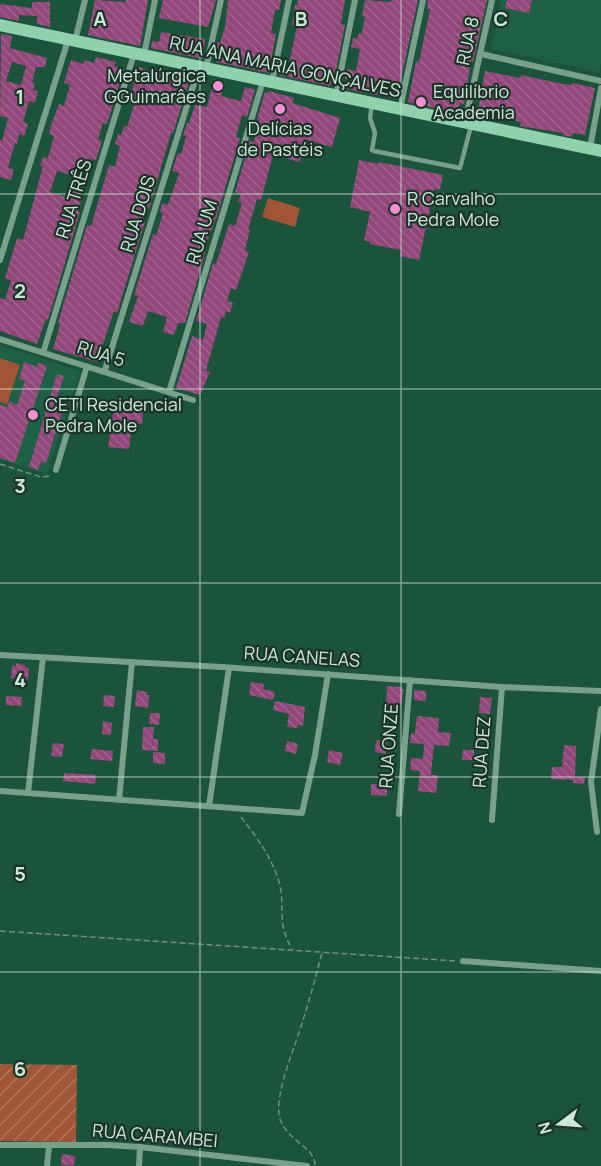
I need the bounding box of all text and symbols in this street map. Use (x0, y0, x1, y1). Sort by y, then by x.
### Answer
text: A (93, 5, 107, 32)
text: B (295, 5, 308, 32)
text: C (494, 5, 508, 32)
street label: RUA 8 (450, 14, 484, 67)
street label: RUA ANA MARIA GONÇALVES (167, 30, 403, 102)
place label: Metalúrgica GGuimarâes (104, 63, 206, 108)
marker: Metalúrgica GGuimarâes (211, 79, 225, 93)
place label: Equilíbrio Academia (433, 79, 515, 124)
text: 1 (16, 83, 24, 110)
marker: Equilíbrio Academia (414, 95, 428, 109)
marker: Delícias de Pastéis (273, 102, 287, 116)
place label: Delícias de Pastéis (237, 116, 323, 161)
street label: RUA TRÊS (50, 156, 96, 241)
street label: RUA DOIS (114, 172, 160, 255)
place label: R Carvalho Pedra Mole (407, 186, 499, 231)
street label: RUA UM (180, 197, 222, 267)
marker: R Carvalho Pedra Mole (388, 202, 402, 216)
text: 2 (14, 277, 26, 304)
street label: RUA 5 (74, 334, 128, 372)
place label: CETI Residencial Pedra Mole (45, 392, 182, 437)
marker: CETI Residencial Pedra Mole (26, 408, 40, 422)
text: 3 (14, 472, 26, 499)
street label: RUA CANELAS (243, 640, 361, 672)
text: 4 (14, 666, 26, 693)
street label: RUA ONZE (373, 703, 403, 789)
street label: RUA DEZ (467, 715, 495, 789)
text: 5 (14, 860, 26, 887)
text: 6 (14, 1055, 26, 1082)
north arrow (529, 1094, 589, 1154)
street label: RUA CARAMBEI (91, 1118, 219, 1152)
text: N (532, 1120, 557, 1137)

